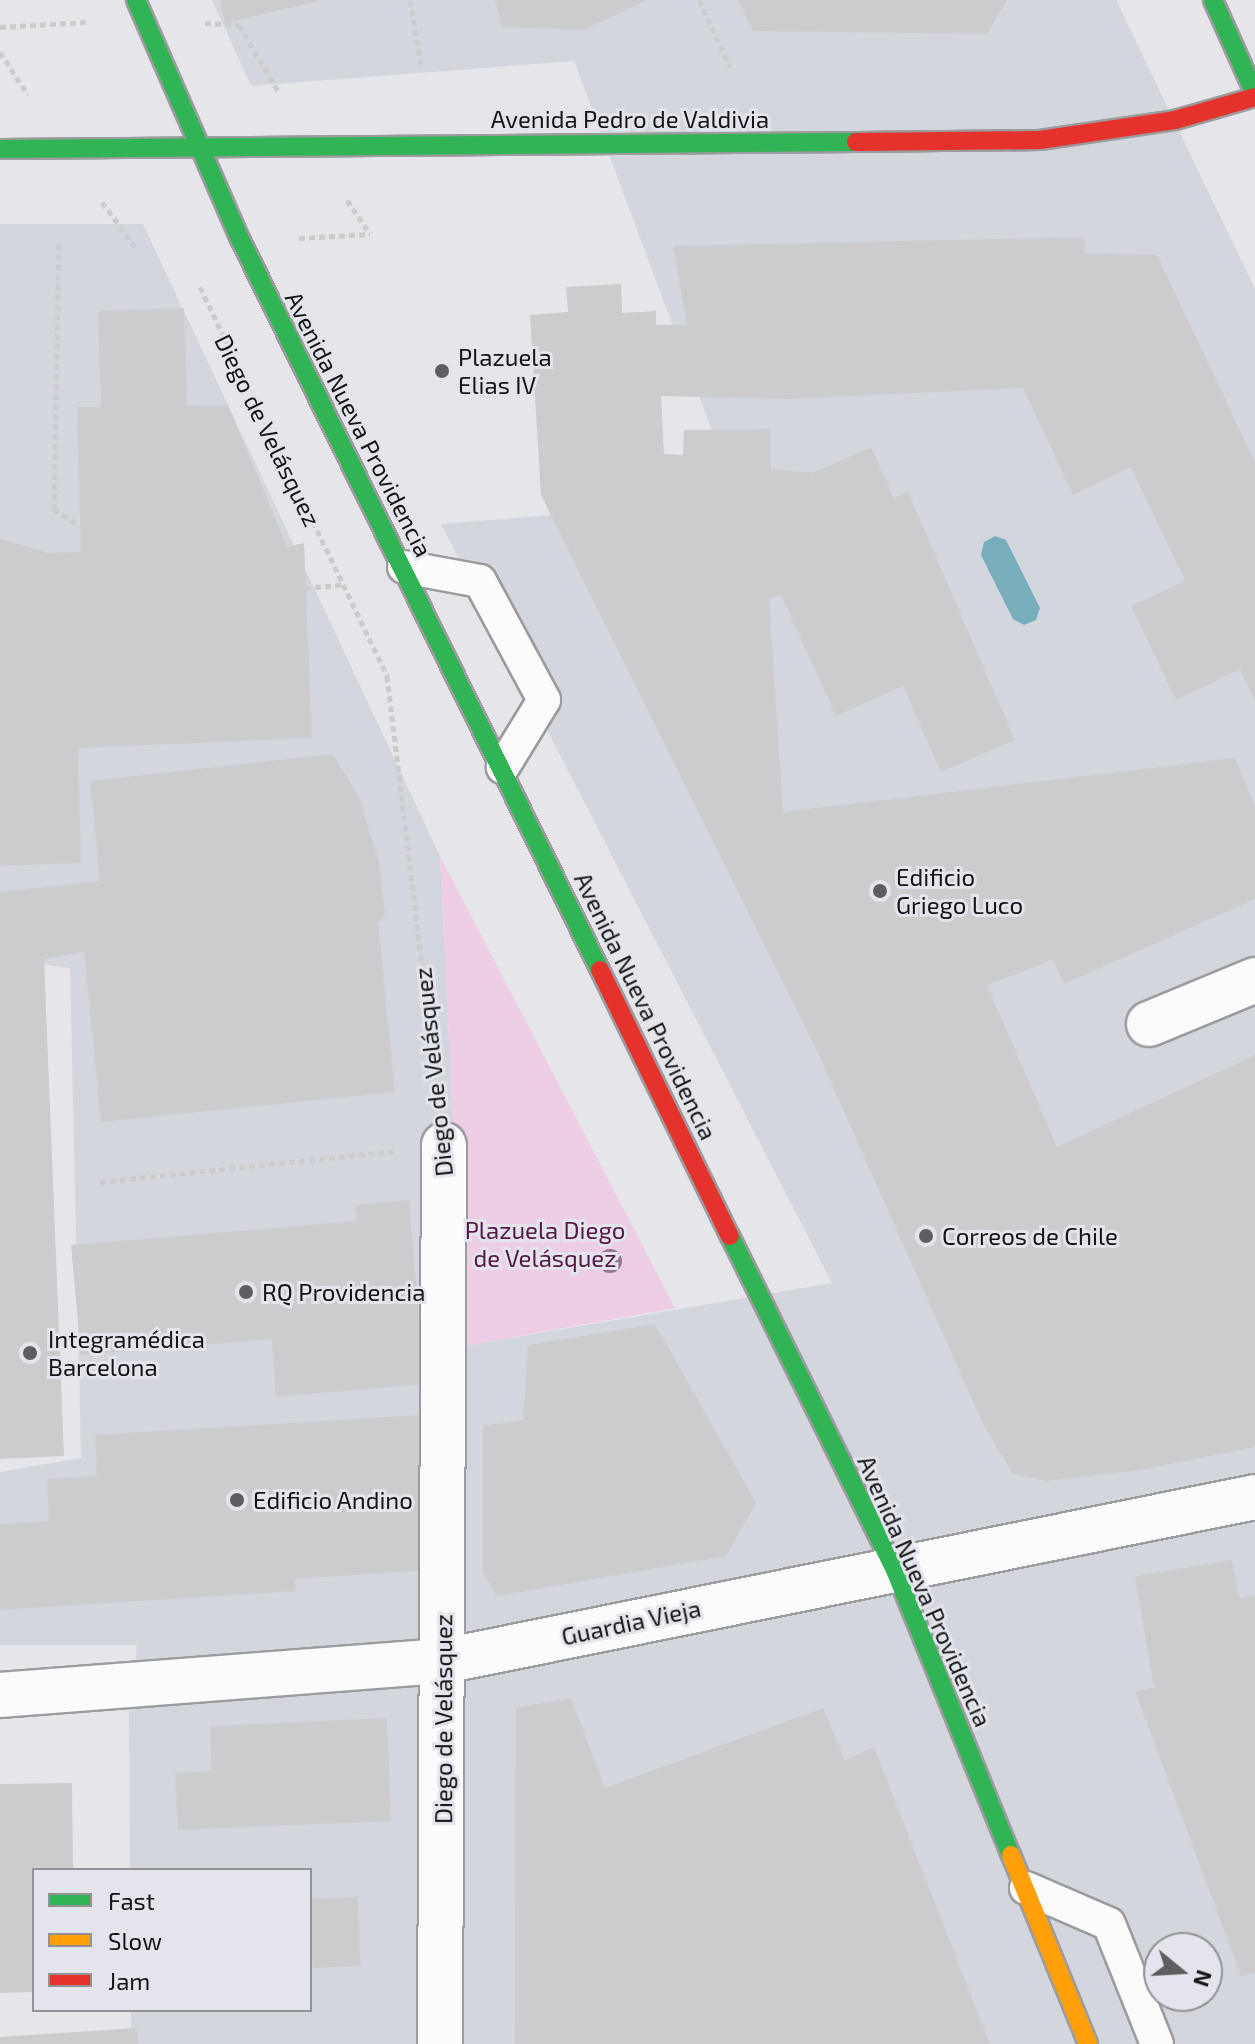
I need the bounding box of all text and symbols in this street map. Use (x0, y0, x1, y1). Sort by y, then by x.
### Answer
street label: Avenida Pedro de Valdivia (491, 105, 769, 133)
street label: Avenida Nueva Providencia (279, 287, 439, 561)
street label: Diego de Velásquez (209, 329, 327, 531)
place label: Plazuela Elias IV (458, 343, 552, 399)
marker: Plazuela Elias IV (433, 362, 451, 380)
place label: Edificio Griego Luco (896, 863, 1023, 919)
street label: Avenida Nueva Providencia (569, 868, 723, 1144)
marker: Edificio Griego Luco (871, 882, 889, 900)
street label: Diego de Velásquez (408, 966, 458, 1178)
park label: Plazuela Diego de Velásquez (465, 1216, 625, 1272)
place label: Correos de Chile (942, 1222, 1118, 1250)
marker: Correos de Chile (917, 1227, 935, 1245)
place label: RQ Providencia (262, 1278, 425, 1306)
marker: RQ Providencia (237, 1283, 255, 1301)
place label: Integramédica Barcelona (48, 1325, 205, 1381)
marker: Integramédica Barcelona (19, 1342, 41, 1364)
street label: Avenida Nueva Providencia (852, 1451, 998, 1731)
place label: Edificio Andino (253, 1486, 414, 1514)
marker: Edificio Andino (228, 1491, 246, 1509)
street label: Guardia Vieja (558, 1593, 704, 1651)
street label: Diego de Velásquez (429, 1614, 457, 1824)
legend (32, 1868, 312, 2012)
text: Fast (108, 1886, 155, 1915)
text: Slow (108, 1926, 162, 1955)
north arrow (1143, 1932, 1223, 2012)
text: Jam (108, 1966, 150, 1995)
text: N (1189, 1967, 1219, 1990)

